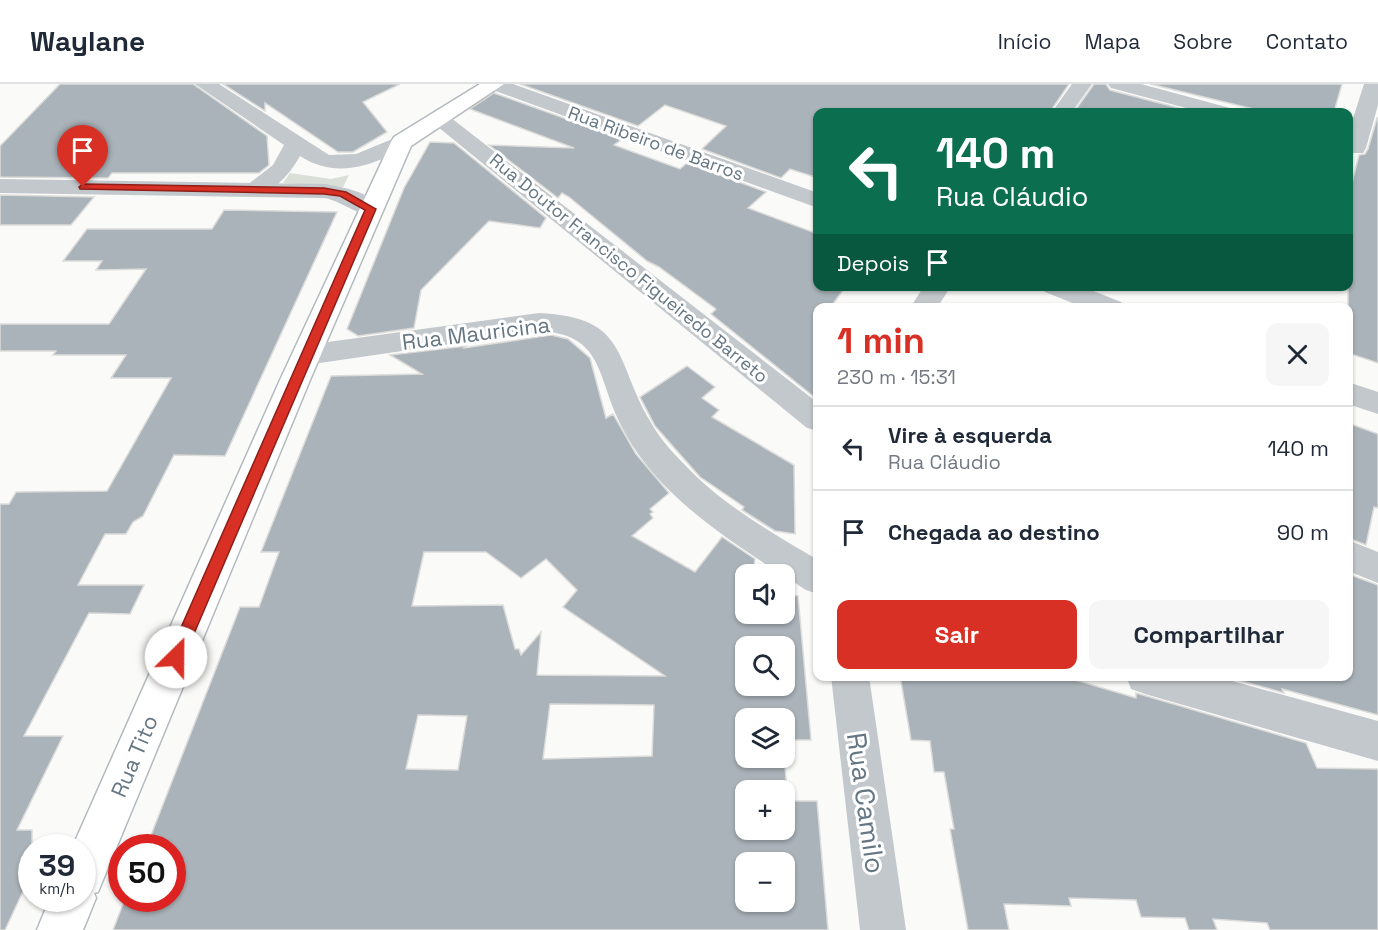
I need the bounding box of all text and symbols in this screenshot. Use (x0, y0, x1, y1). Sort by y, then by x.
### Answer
text: Waylane (30, 23, 145, 59)
text: Início (998, 28, 1051, 55)
text: Mapa (1084, 28, 1140, 55)
text: Sobre (1173, 28, 1233, 55)
text: Contato (1266, 28, 1348, 55)
street label: Rua Ribeiro de Barros (565, 101, 747, 185)
pin (57, 125, 108, 187)
text: 140 m (936, 127, 1055, 180)
icon: left (837, 132, 915, 210)
icon: arrive (66, 134, 99, 167)
street label: Rua Doutor Francisco Figueiredo Barreto (485, 148, 773, 388)
text: Rua Cláudio (936, 179, 1088, 214)
icon: arrive (921, 246, 954, 279)
text: Depois (837, 249, 909, 277)
street label: Rua Mauricina (400, 310, 552, 356)
text: 1 min (837, 318, 925, 364)
button: close (1266, 323, 1329, 386)
text: 230 m · 15:31 (837, 364, 956, 390)
text: Vire à esquerda (888, 421, 1052, 449)
icon: left (837, 432, 870, 465)
text: 140 m (1267, 434, 1329, 462)
text: Rua Cláudio (888, 449, 1001, 475)
icon: arrive (837, 516, 870, 549)
text: Chegada ao destino (888, 518, 1100, 546)
text: 90 m (1277, 518, 1329, 546)
map controls (735, 564, 795, 912)
button: sound (735, 564, 795, 624)
button: Sair (837, 600, 1077, 669)
button: Compartilhar (1089, 600, 1329, 669)
position arrow (144, 625, 208, 689)
button: search (735, 636, 795, 696)
button: layers (735, 708, 795, 768)
street label: Rua Tito (104, 711, 164, 801)
street label: Rua Camilo (839, 730, 893, 876)
button: + (735, 780, 795, 840)
speed limit sign: 50 (108, 834, 186, 912)
text: 39 (39, 846, 75, 885)
button: − (735, 852, 795, 912)
text: km/h (39, 879, 75, 898)

